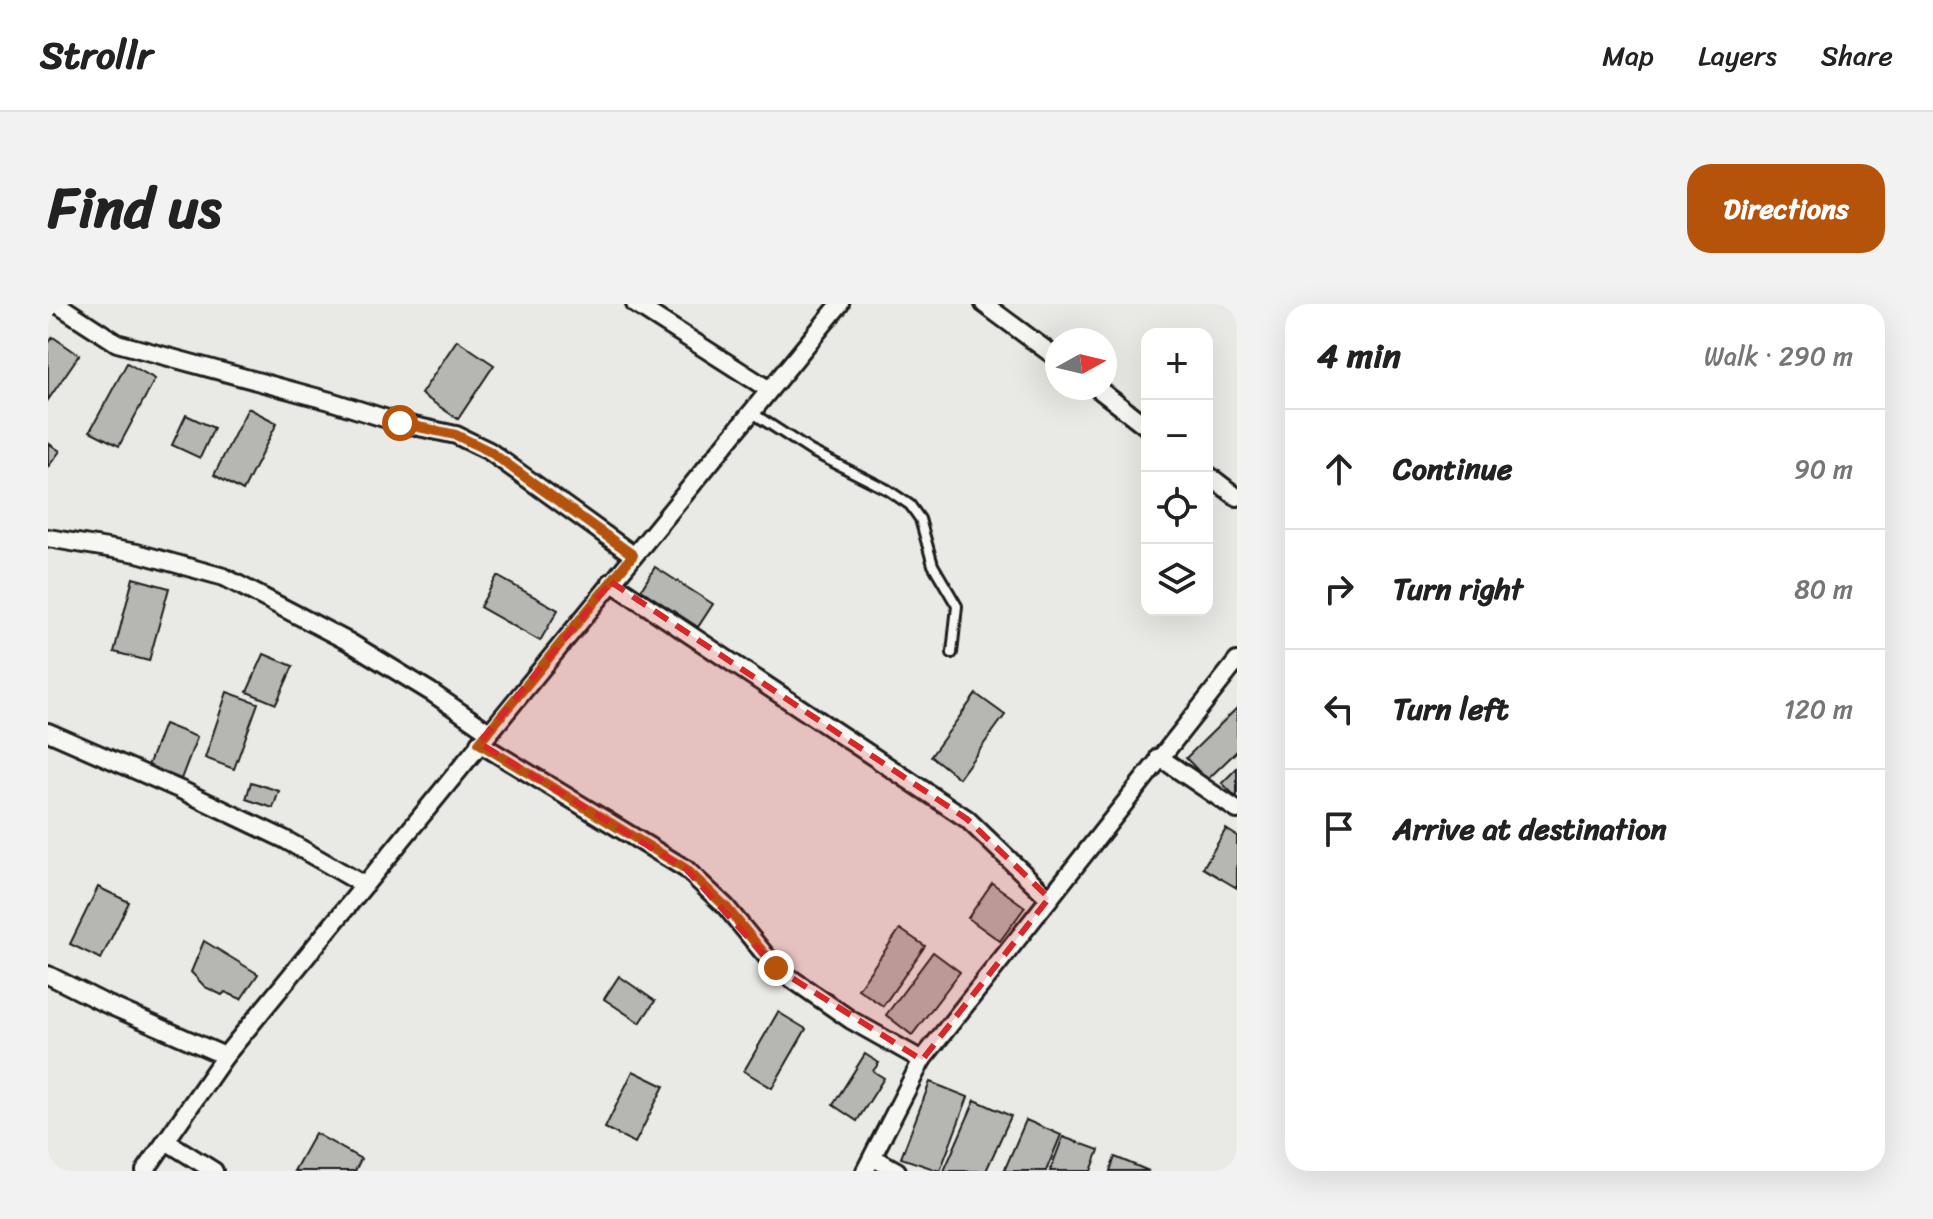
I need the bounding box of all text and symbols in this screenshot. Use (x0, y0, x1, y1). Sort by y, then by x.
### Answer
text: Strollr (40, 22, 153, 89)
text: Map (1602, 31, 1654, 80)
text: Layers (1698, 31, 1777, 80)
text: Share (1821, 31, 1893, 80)
text: Find us (48, 159, 221, 258)
button: Directions (1687, 164, 1885, 253)
text: 4 min (1317, 326, 1401, 386)
north arrow (1045, 328, 1117, 400)
map controls (1141, 328, 1213, 616)
button: + (1141, 328, 1213, 400)
text: Walk · 290 m (1704, 333, 1853, 379)
button: − (1141, 400, 1213, 472)
route start (382, 405, 418, 441)
text: Continue (1393, 442, 1512, 496)
text: 90 m (1794, 446, 1853, 492)
icon: ahead (1317, 447, 1361, 491)
button: locate (1141, 472, 1213, 544)
button: layers (1141, 544, 1213, 616)
text: Turn right (1393, 562, 1523, 616)
text: 80 m (1794, 566, 1853, 612)
icon: right (1317, 567, 1361, 611)
text: Turn left (1393, 682, 1509, 736)
text: 120 m (1784, 686, 1853, 732)
icon: left (1317, 687, 1361, 731)
text: Arrive at destination (1393, 802, 1667, 856)
icon: arrive (1317, 807, 1361, 851)
route end (758, 950, 794, 986)

